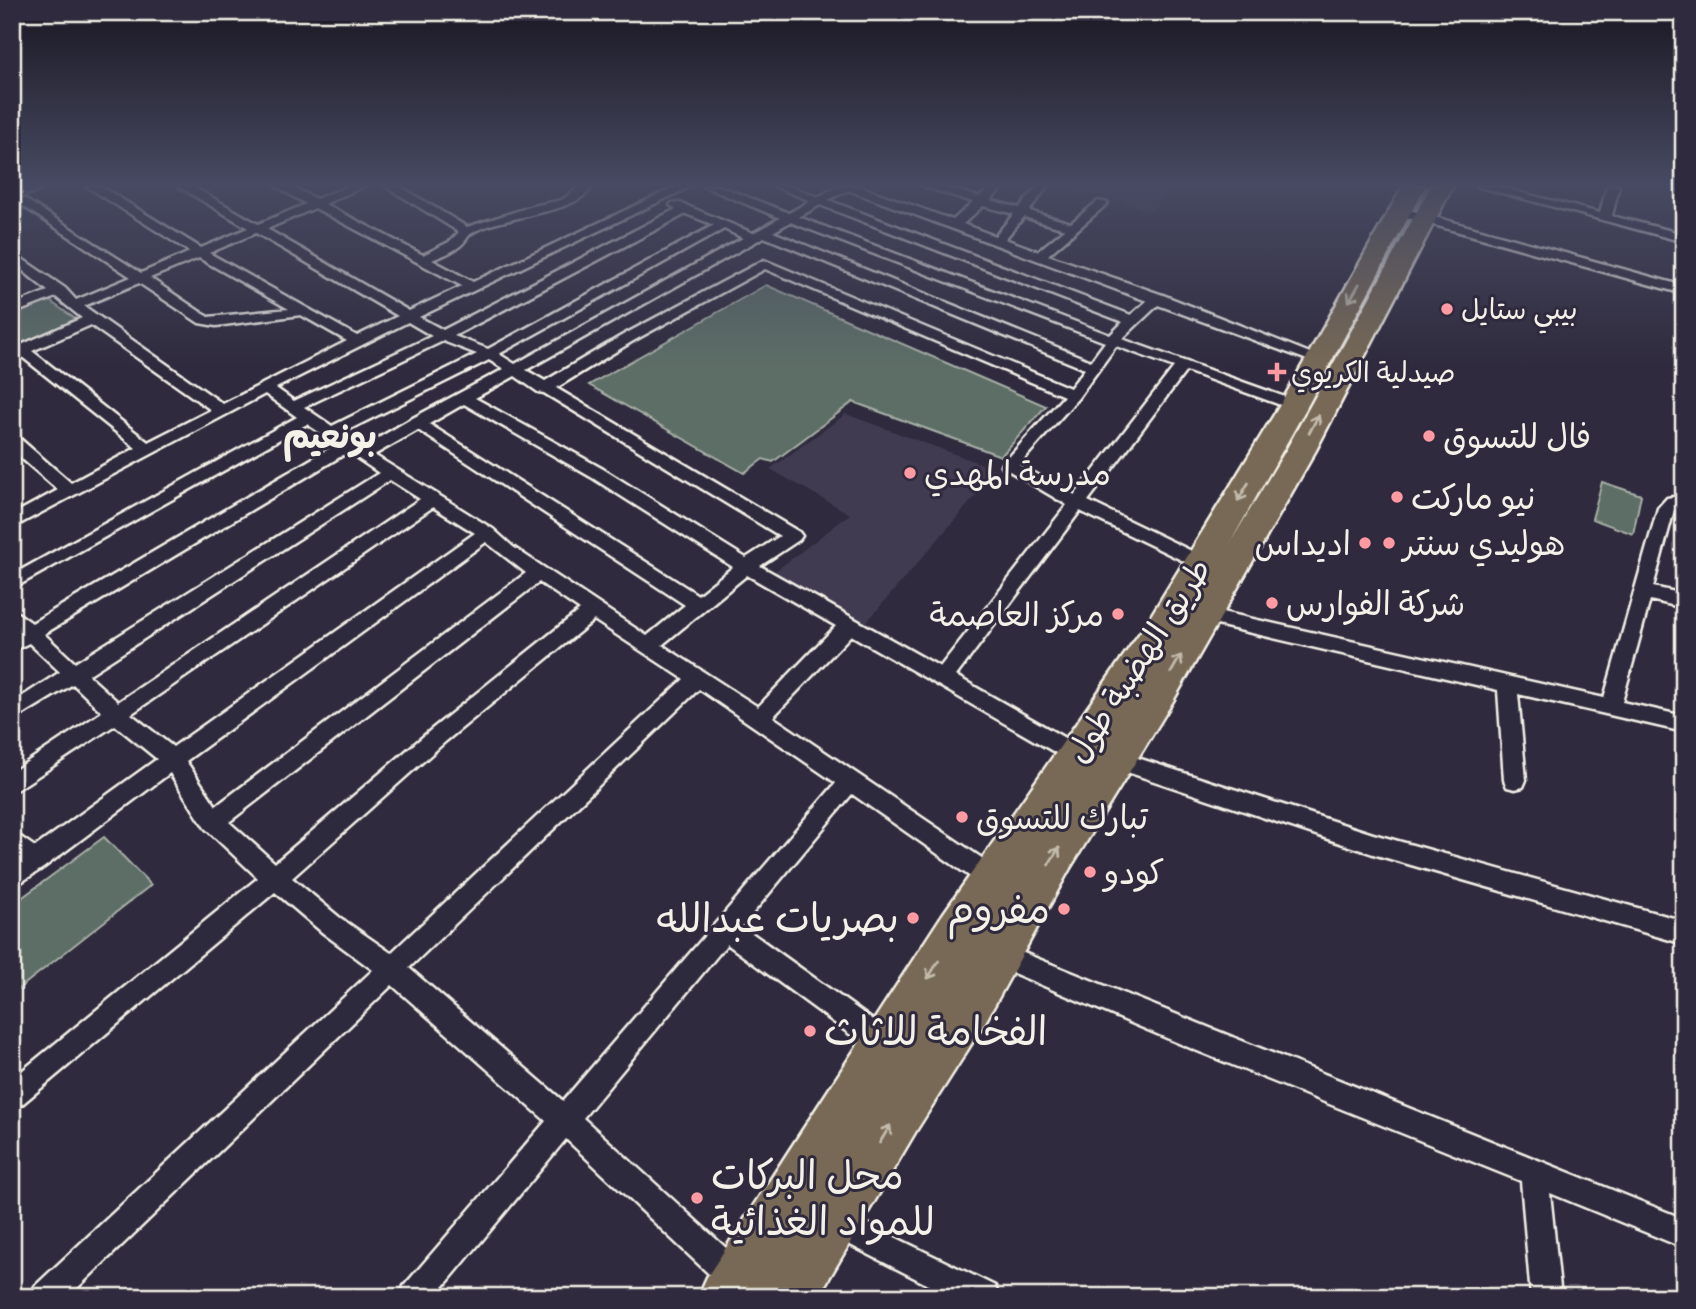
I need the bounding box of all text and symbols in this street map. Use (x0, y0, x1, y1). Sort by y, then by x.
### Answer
one-way arrow (1347, 282, 1361, 302)
place label: بيبي ستايل (1461, 292, 1578, 334)
marker: بيبي ستايل (1439, 301, 1455, 317)
place label: صيدلية الكريوي (1291, 355, 1455, 393)
marker: صيدلية الكريوي (1269, 364, 1285, 380)
district label: بونعيم (283, 414, 377, 462)
one-way arrow (1307, 415, 1321, 435)
place label: فال للتسوق (1443, 416, 1591, 458)
marker: فال للتسوق (1421, 428, 1437, 444)
place label: مدرسة المهدي (924, 453, 1111, 497)
marker: مدرسة المهدي (902, 465, 918, 481)
place label: نيو ماركت (1411, 477, 1535, 519)
one-way arrow (1236, 481, 1250, 501)
marker: نيو ماركت (1389, 489, 1405, 505)
place label: اديداس (1255, 523, 1351, 565)
place label: هوليدي سنتر (1400, 523, 1565, 567)
marker: اديداس (1357, 535, 1373, 551)
marker: هوليدي سنتر (1381, 535, 1397, 551)
street label: طريق الهضبة طول (1057, 550, 1221, 771)
place label: شركة الفوارس (1286, 583, 1465, 625)
place label: مركز العاصمة (930, 594, 1104, 636)
marker: شركة الفوارس (1264, 595, 1280, 611)
marker: مركز العاصمة (1110, 606, 1126, 622)
one-way arrow (1169, 654, 1183, 674)
place label: تبارك للتسوق (976, 797, 1149, 839)
marker: تبارك للتسوق (954, 809, 970, 825)
one-way arrow (1047, 846, 1061, 866)
place label: كودو (1101, 852, 1164, 894)
marker: كودو (1082, 864, 1098, 880)
place label: مفروم (947, 885, 1050, 940)
place label: بصريات عبدالله (657, 894, 899, 944)
marker: مفروم (1056, 901, 1072, 917)
marker: بصريات عبدالله (905, 910, 921, 926)
one-way arrow (926, 960, 941, 979)
place label: الفخامة للاثاث (824, 1007, 1047, 1057)
marker: الفخامة للاثاث (802, 1023, 818, 1039)
one-way arrow (879, 1124, 892, 1145)
place label: محل البركات للمواد الغذائية (711, 1151, 935, 1247)
marker: محل البركات للمواد الغذائية (689, 1190, 705, 1206)

